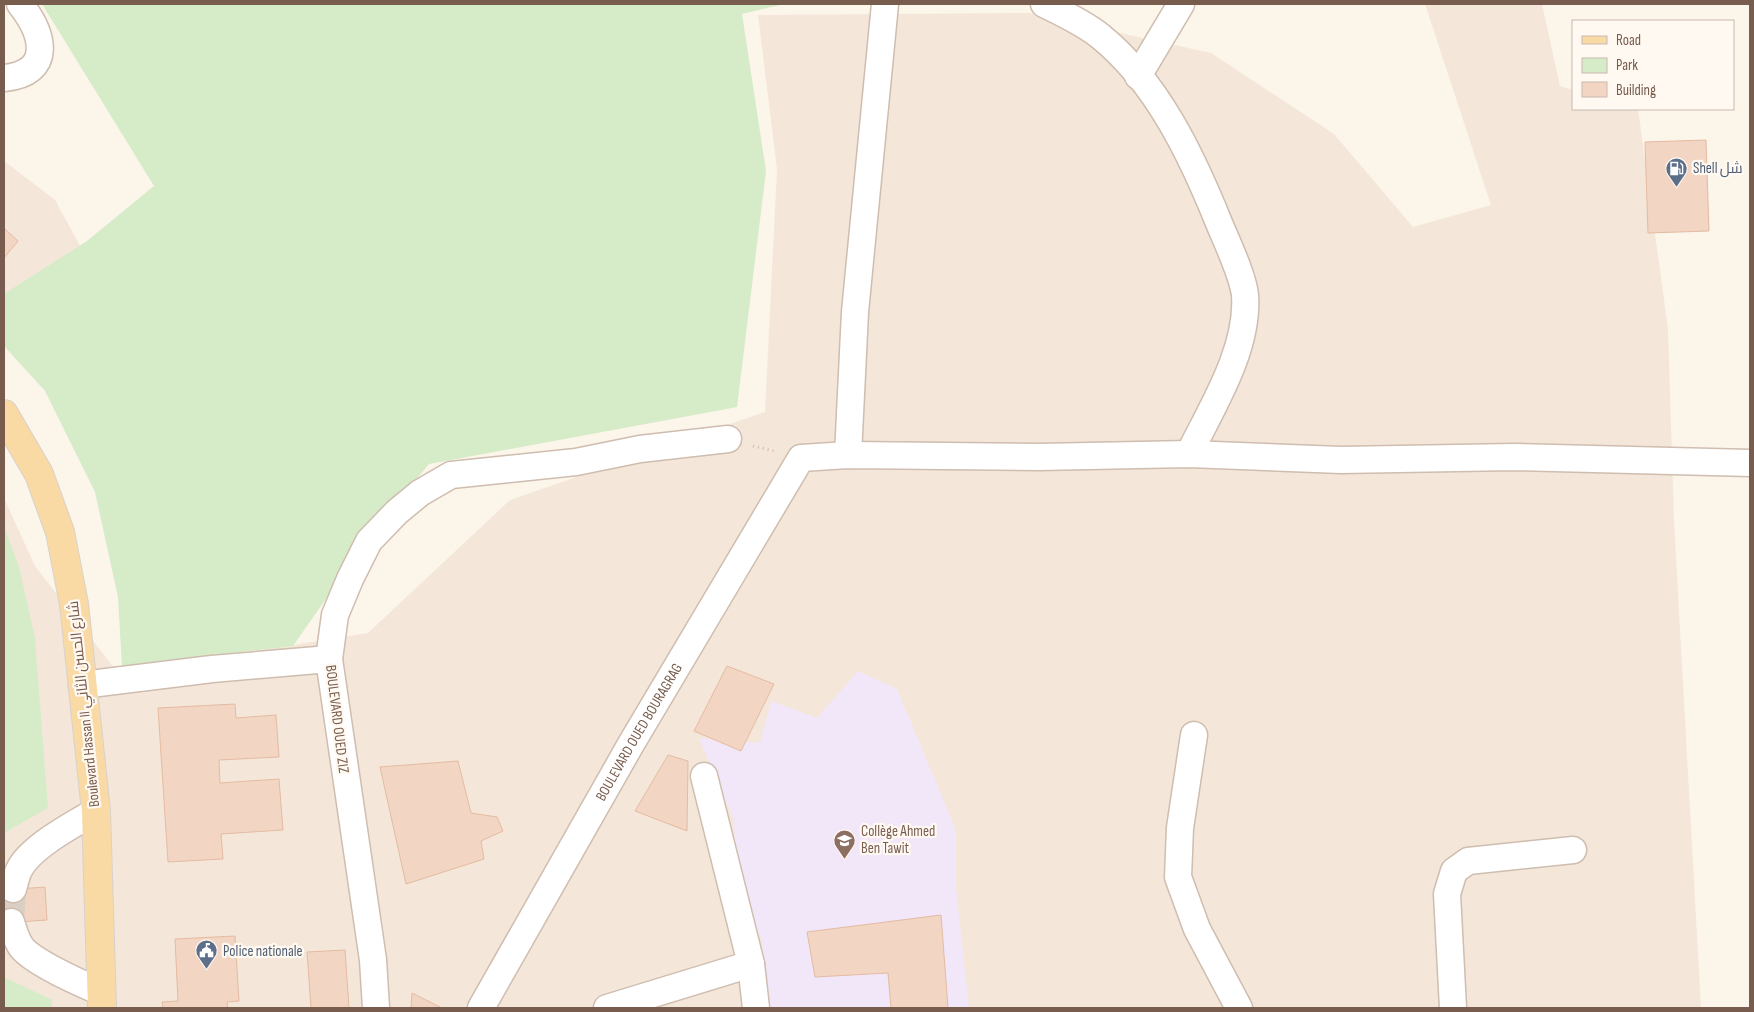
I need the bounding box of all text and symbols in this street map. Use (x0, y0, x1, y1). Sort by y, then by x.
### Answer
legend (1572, 20, 1734, 110)
text: Road (1616, 31, 1641, 50)
text: Park (1616, 56, 1638, 75)
text: Building (1616, 81, 1656, 100)
fuel station icon: Shell شل (1665, 156, 1689, 187)
place label: Shell شل (1693, 159, 1743, 178)
street label: Boulevard Hassan II شارع الحسن الثاني (64, 600, 106, 808)
street label: BOULEVARD OUED BOURAGRAG (591, 660, 686, 804)
street label: BOULEVARD OUED ZIZ (321, 664, 353, 774)
place label: Collège Ahmed Ben Tawit (861, 822, 935, 858)
school or university icon: Collège Ahmed Ben Tawit (833, 828, 857, 859)
public building icon: Police nationale (195, 939, 219, 970)
place label: Police nationale (223, 942, 303, 961)

